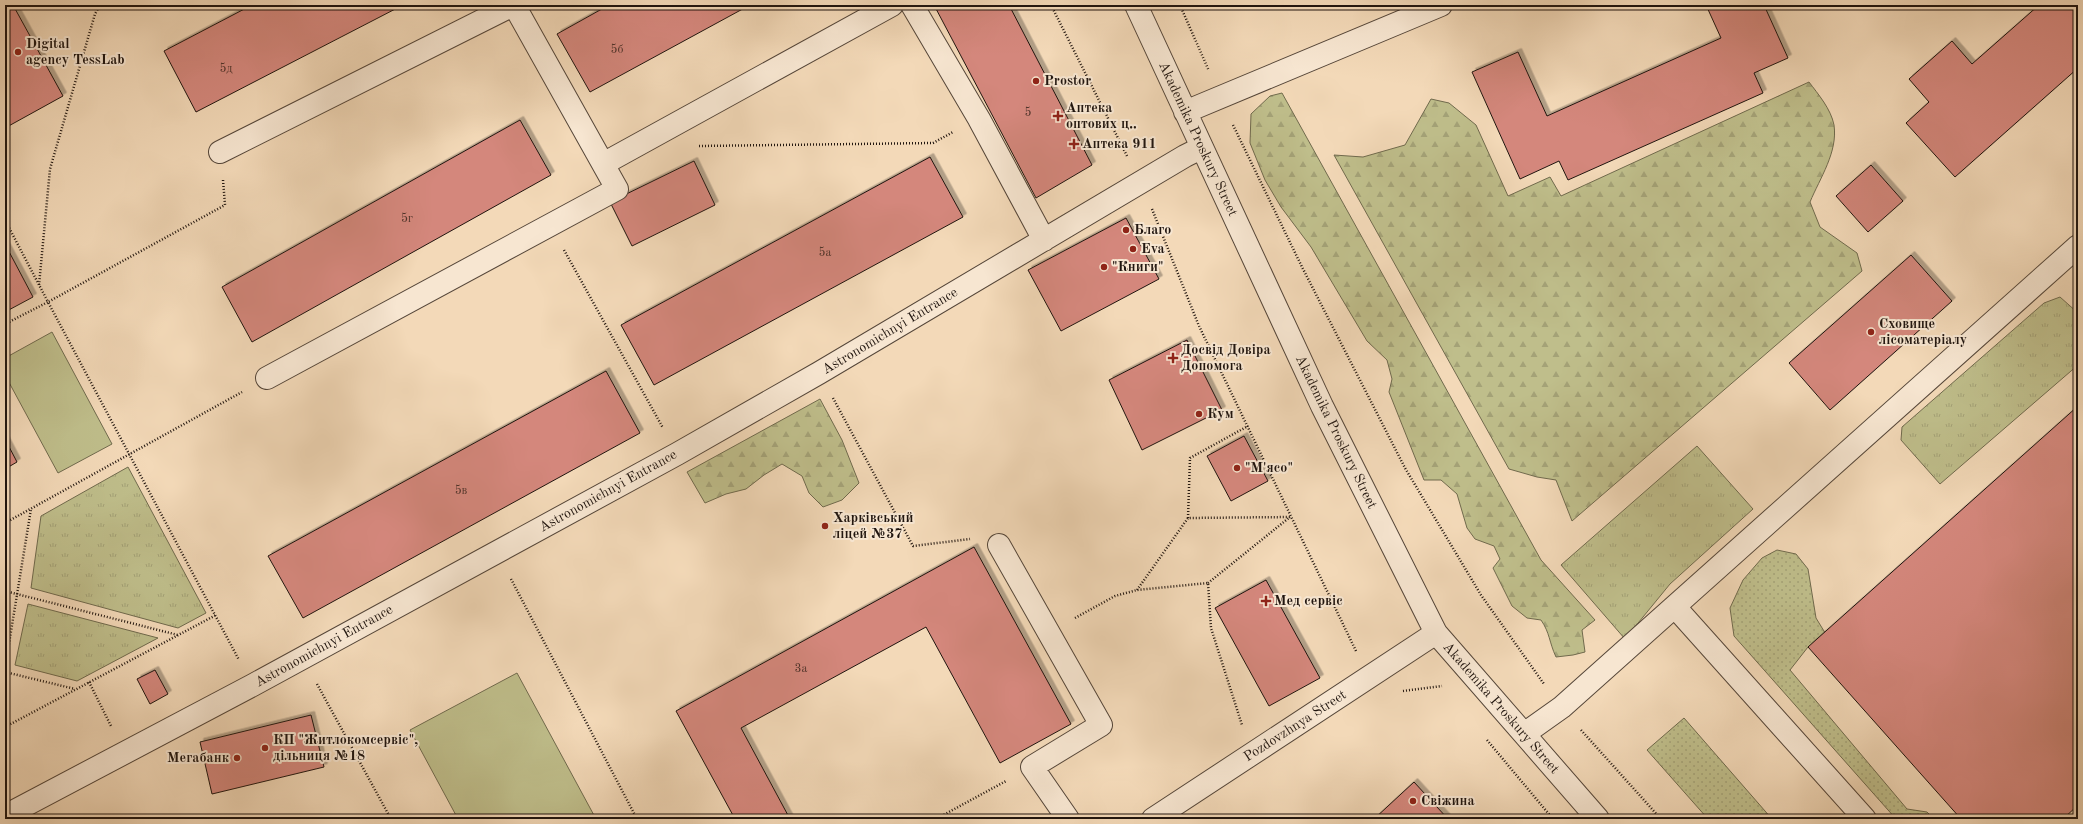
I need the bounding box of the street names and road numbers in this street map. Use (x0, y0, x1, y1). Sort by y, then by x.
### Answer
street label: Akademika Proskury Street (1156, 60, 1240, 219)
street label: Astronomichnyi Entrance (820, 285, 960, 377)
street label: Akademika Proskury Street (1293, 353, 1379, 511)
street label: Astronomichnyi Entrance (537, 447, 679, 535)
street label: Astronomichnyi Entrance (253, 602, 395, 690)
street label: Akademika Proskury Street (1440, 640, 1562, 776)
street label: Pozdovzhnya Street (1241, 688, 1349, 764)

